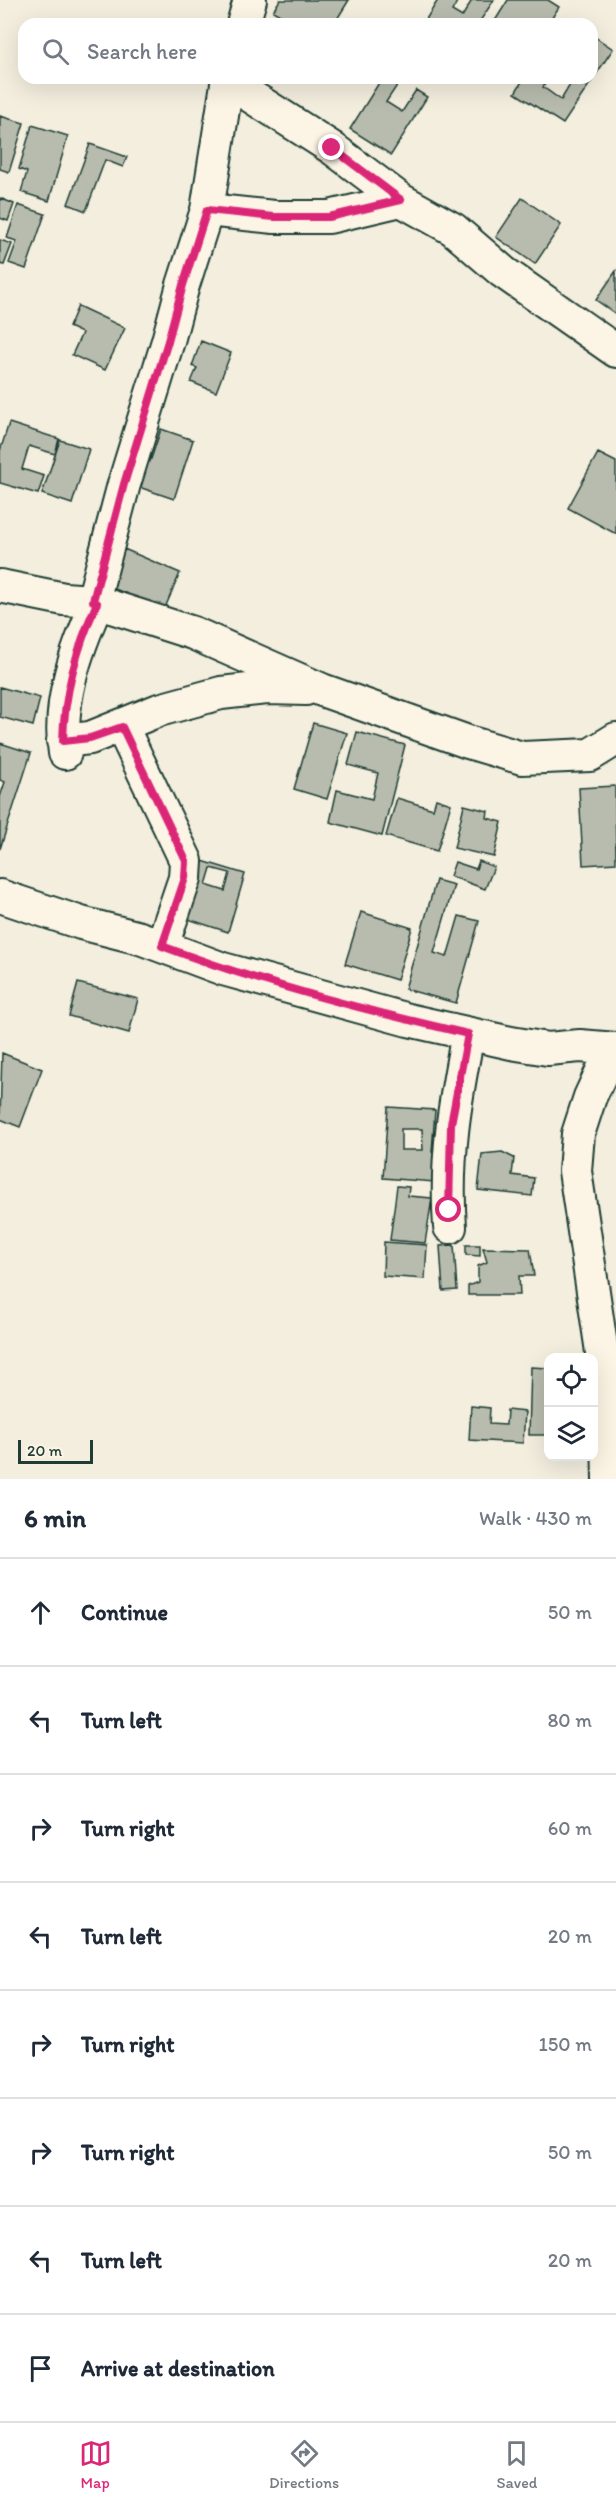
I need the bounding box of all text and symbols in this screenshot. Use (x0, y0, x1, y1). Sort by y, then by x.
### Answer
search box (18, 18, 598, 84)
icon: search (39, 35, 72, 68)
text: Search here (87, 38, 197, 65)
route end (318, 134, 344, 160)
route start (435, 1196, 461, 1222)
map controls (544, 1353, 598, 1461)
button: locate (544, 1353, 598, 1407)
button: layers (544, 1407, 598, 1461)
scale bar (18, 1437, 93, 1464)
text: 20 m (27, 1441, 62, 1460)
text: 6 min (24, 1502, 86, 1534)
text: Walk · 430 m (479, 1506, 592, 1530)
icon: ahead (24, 1596, 57, 1629)
text: Continue (81, 1599, 168, 1626)
text: 50 m (548, 1600, 592, 1624)
icon: left (24, 1704, 57, 1737)
text: Turn left (81, 1707, 162, 1734)
text: 80 m (547, 1708, 592, 1732)
icon: right (24, 1812, 57, 1845)
text: Turn right (81, 1815, 175, 1842)
text: 60 m (548, 1816, 592, 1840)
icon: left (24, 1920, 57, 1953)
text: Turn left (81, 1923, 162, 1950)
text: 20 m (548, 1924, 592, 1948)
icon: right (24, 2028, 57, 2061)
text: Turn right (81, 2031, 175, 2058)
text: 150 m (539, 2032, 592, 2056)
icon: right (24, 2136, 57, 2169)
text: Turn right (81, 2139, 175, 2166)
text: 50 m (548, 2140, 592, 2164)
icon: left (24, 2244, 57, 2277)
text: Turn left (81, 2247, 162, 2274)
text: 20 m (548, 2248, 592, 2272)
icon: arrive (24, 2352, 57, 2385)
text: Arrive at destination (81, 2355, 275, 2382)
tab: Map (79, 2437, 112, 2492)
tab: Directions (269, 2437, 339, 2492)
tab: Saved (497, 2437, 537, 2492)

